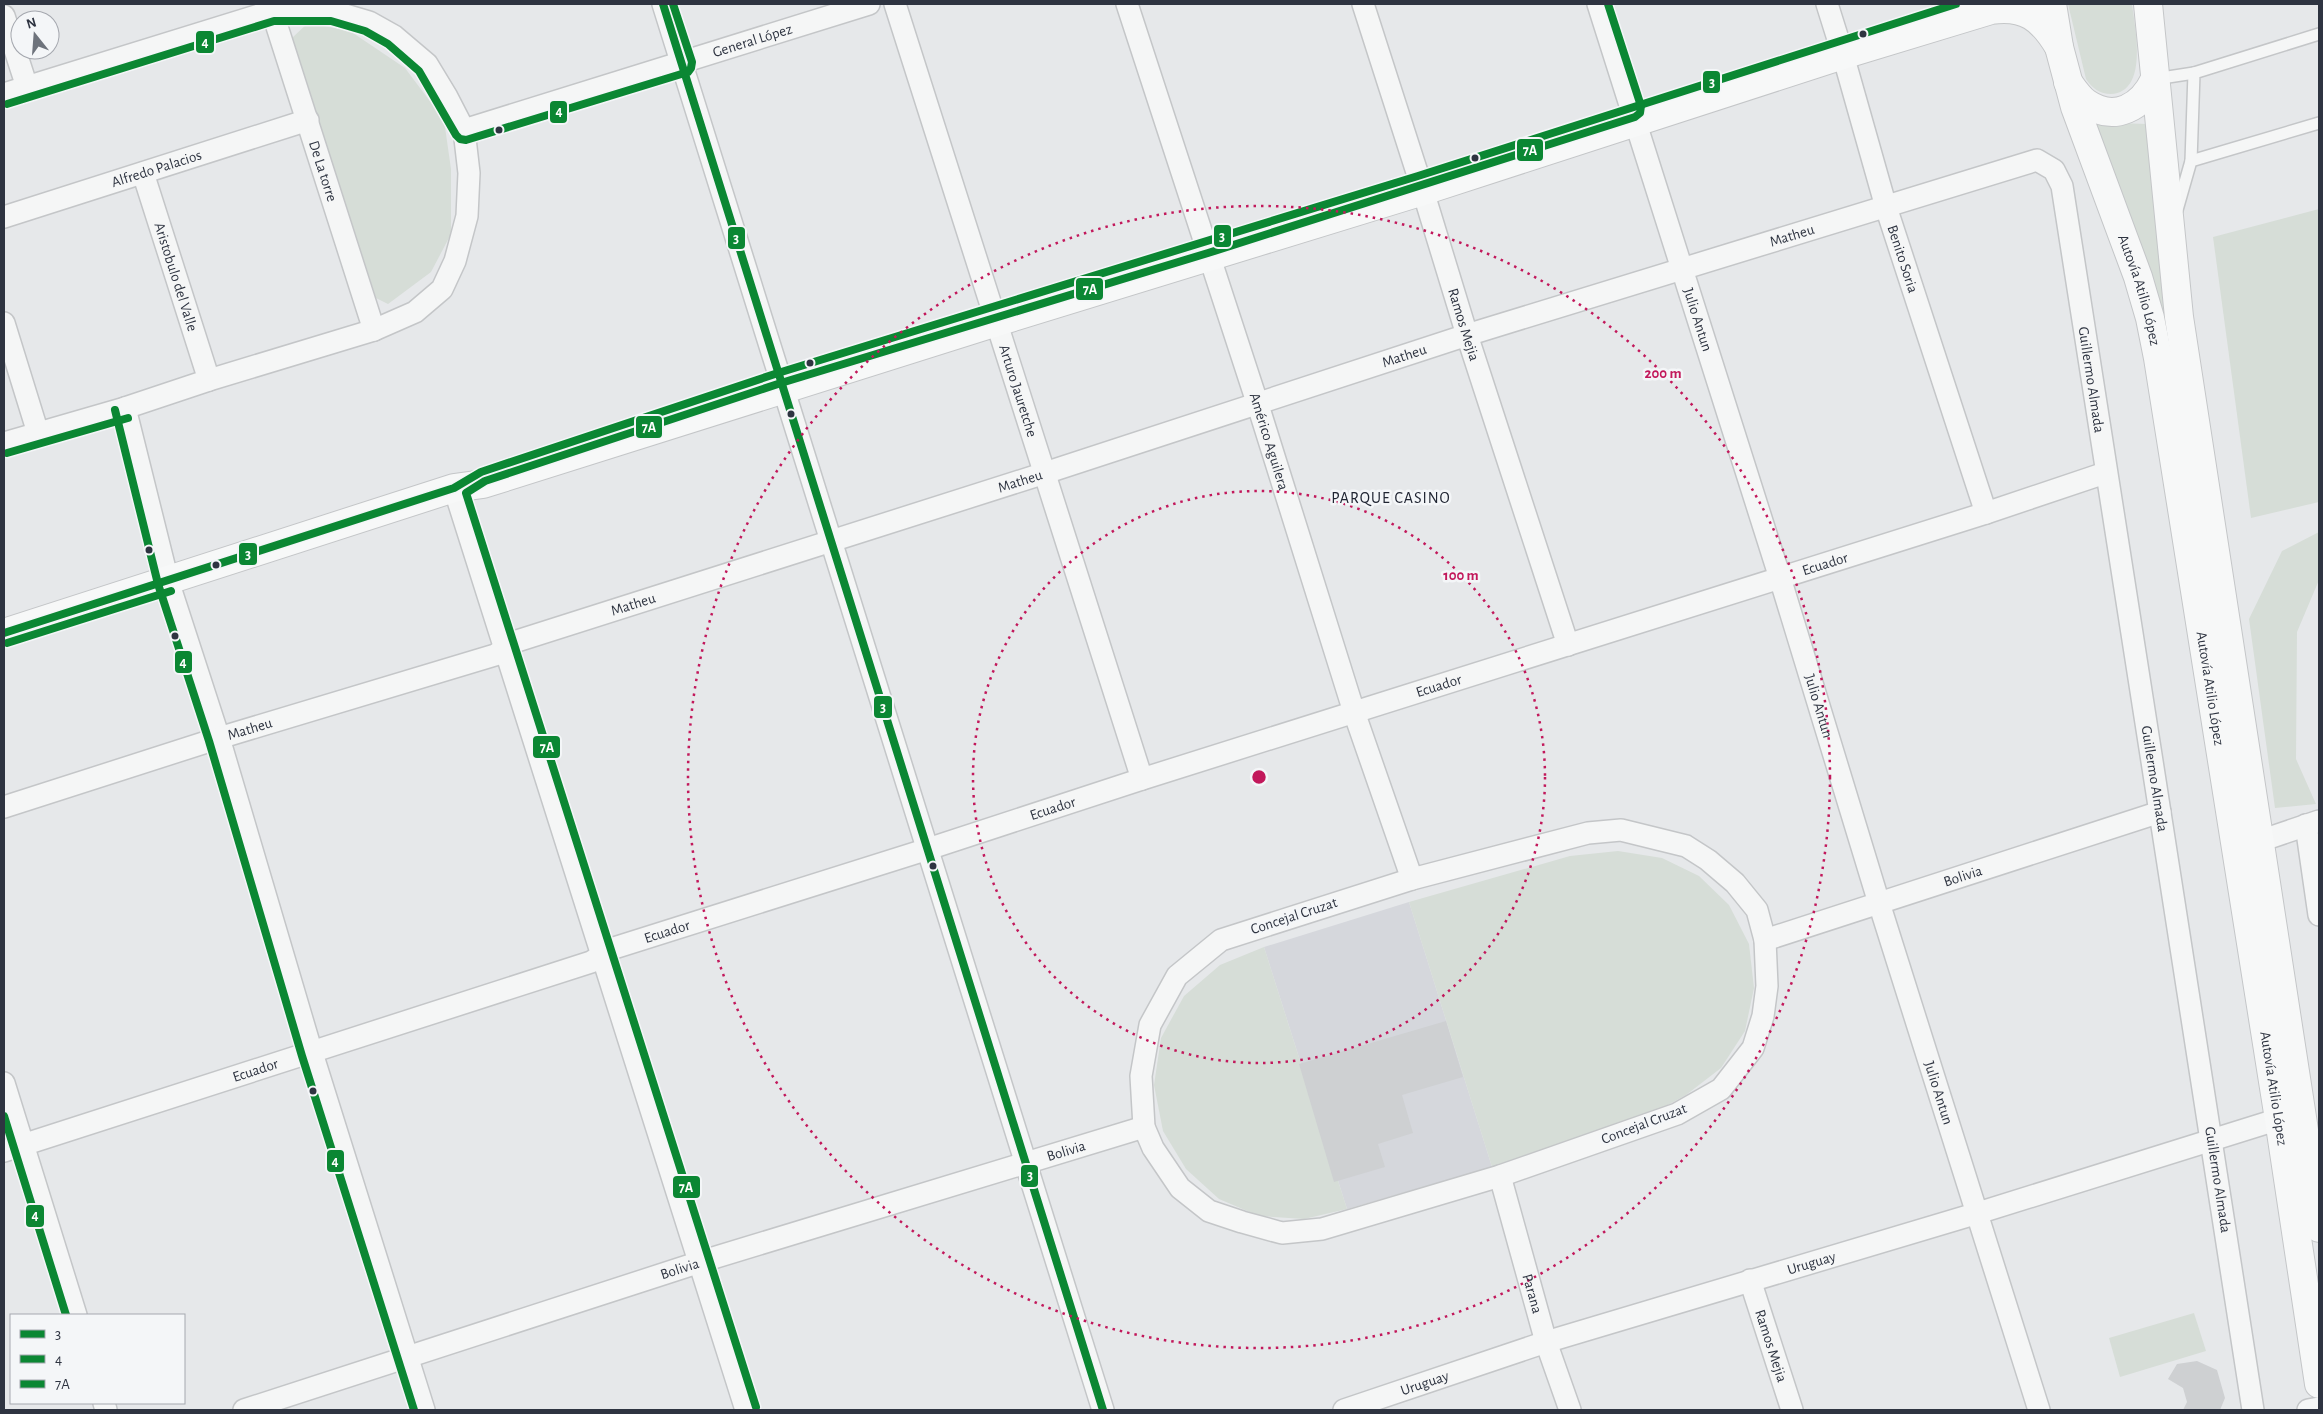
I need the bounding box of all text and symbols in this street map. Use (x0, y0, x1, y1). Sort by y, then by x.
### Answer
north arrow (10, 10, 60, 60)
text: N (25, 15, 38, 32)
street label: General López (711, 21, 794, 60)
unlabelled marker (1858, 29, 1868, 39)
line badge: 4 (195, 30, 215, 54)
text: 4 (201, 36, 209, 50)
line badge: 3 (1702, 70, 1721, 94)
text: 3 (1709, 76, 1715, 90)
line badge: 4 (549, 100, 568, 124)
text: 4 (555, 105, 563, 119)
unlabelled marker (494, 125, 504, 135)
line badge: 7A (1516, 138, 1544, 162)
street label: De La torre (306, 139, 340, 203)
text: 7A (1523, 144, 1538, 158)
street label: Alfredo Palacios (110, 147, 203, 190)
unlabelled marker (1470, 153, 1480, 163)
street label: Aristobulo del Valle (152, 221, 200, 333)
street label: Matheu (1768, 221, 1816, 249)
street label: Benito Soria (1885, 223, 1921, 295)
line badge: 3 (1213, 224, 1232, 248)
line badge: 3 (727, 226, 746, 250)
text: 3 (1219, 230, 1225, 244)
text: 3 (733, 232, 739, 246)
street label: Autovía Atilio López (2115, 233, 2163, 347)
line badge: 7A (1075, 277, 1104, 301)
text: 7A (1083, 283, 1098, 297)
street label: Ramos Mejia (1446, 286, 1482, 363)
street label: Julio Antun (1681, 286, 1715, 353)
street label: Guillermo Almada (2076, 326, 2107, 434)
street label: Matheu (1380, 341, 1429, 370)
street label: Arturo Jauretche (997, 343, 1040, 439)
unlabelled marker (805, 358, 815, 368)
text: 200 m (1644, 366, 1682, 381)
street label: Américo Aguilera (1247, 391, 1292, 492)
unlabelled marker (786, 409, 796, 419)
line badge: 7A (635, 415, 663, 439)
text: 7A (642, 421, 657, 435)
street label: Matheu (996, 467, 1044, 495)
district label: PARQUE CASINO (1331, 490, 1451, 507)
line badge: 3 (238, 542, 258, 566)
unlabelled marker (144, 545, 154, 555)
text: 3 (245, 548, 251, 562)
street label: Ecuador (1800, 550, 1850, 578)
unlabelled marker (211, 560, 221, 570)
text: 100 m (1443, 568, 1479, 583)
street label: Matheu (609, 590, 658, 618)
street label: Autovía Atilio López (2194, 630, 2227, 747)
unlabelled marker (170, 631, 180, 641)
line badge: 4 (174, 650, 193, 674)
text: 4 (179, 656, 187, 670)
street label: Ecuador (1414, 671, 1463, 700)
street label: Julio Antun (1802, 672, 1836, 740)
line badge: 3 (873, 695, 893, 719)
text: 3 (880, 701, 886, 715)
street label: Matheu (226, 715, 274, 743)
street label: Guillermo Almada (2139, 725, 2171, 833)
line badge: 7A (532, 735, 561, 759)
text: 7A (540, 741, 555, 755)
centre of rings (1250, 768, 1268, 786)
street label: Ecuador (1028, 794, 1077, 823)
unlabelled marker (928, 861, 938, 871)
street label: Bolivia (1942, 863, 1984, 889)
street label: Concejal Cruzat (1249, 895, 1339, 937)
street label: Ecuador (642, 917, 692, 946)
street label: Autovía Atilio López (2258, 1030, 2290, 1146)
street label: Ecuador (231, 1056, 280, 1084)
street label: Julio Antun (1922, 1059, 1956, 1126)
unlabelled marker (308, 1086, 318, 1096)
street label: Concejal Cruzat (1599, 1101, 1689, 1147)
street label: Guillermo Almada (2203, 1126, 2234, 1234)
street label: Bolivia (1045, 1138, 1087, 1164)
line badge: 4 (326, 1149, 345, 1173)
text: 4 (331, 1155, 339, 1169)
line badge: 3 (1020, 1164, 1039, 1188)
text: 3 (1027, 1169, 1033, 1183)
line badge: 7A (672, 1175, 701, 1199)
text: 7A (679, 1181, 694, 1195)
line badge: 4 (25, 1204, 45, 1228)
text: 4 (31, 1209, 39, 1223)
street label: Uruguay (1785, 1248, 1838, 1277)
street label: Bolivia (658, 1255, 701, 1282)
street label: Parana (1520, 1272, 1545, 1315)
street label: Ramos Mejia (1753, 1308, 1790, 1384)
legend (10, 1314, 185, 1404)
text: 3 (55, 1327, 61, 1342)
text: 4 (55, 1352, 62, 1367)
street label: Uruguay (1399, 1368, 1451, 1398)
text: 7A (55, 1377, 70, 1392)

